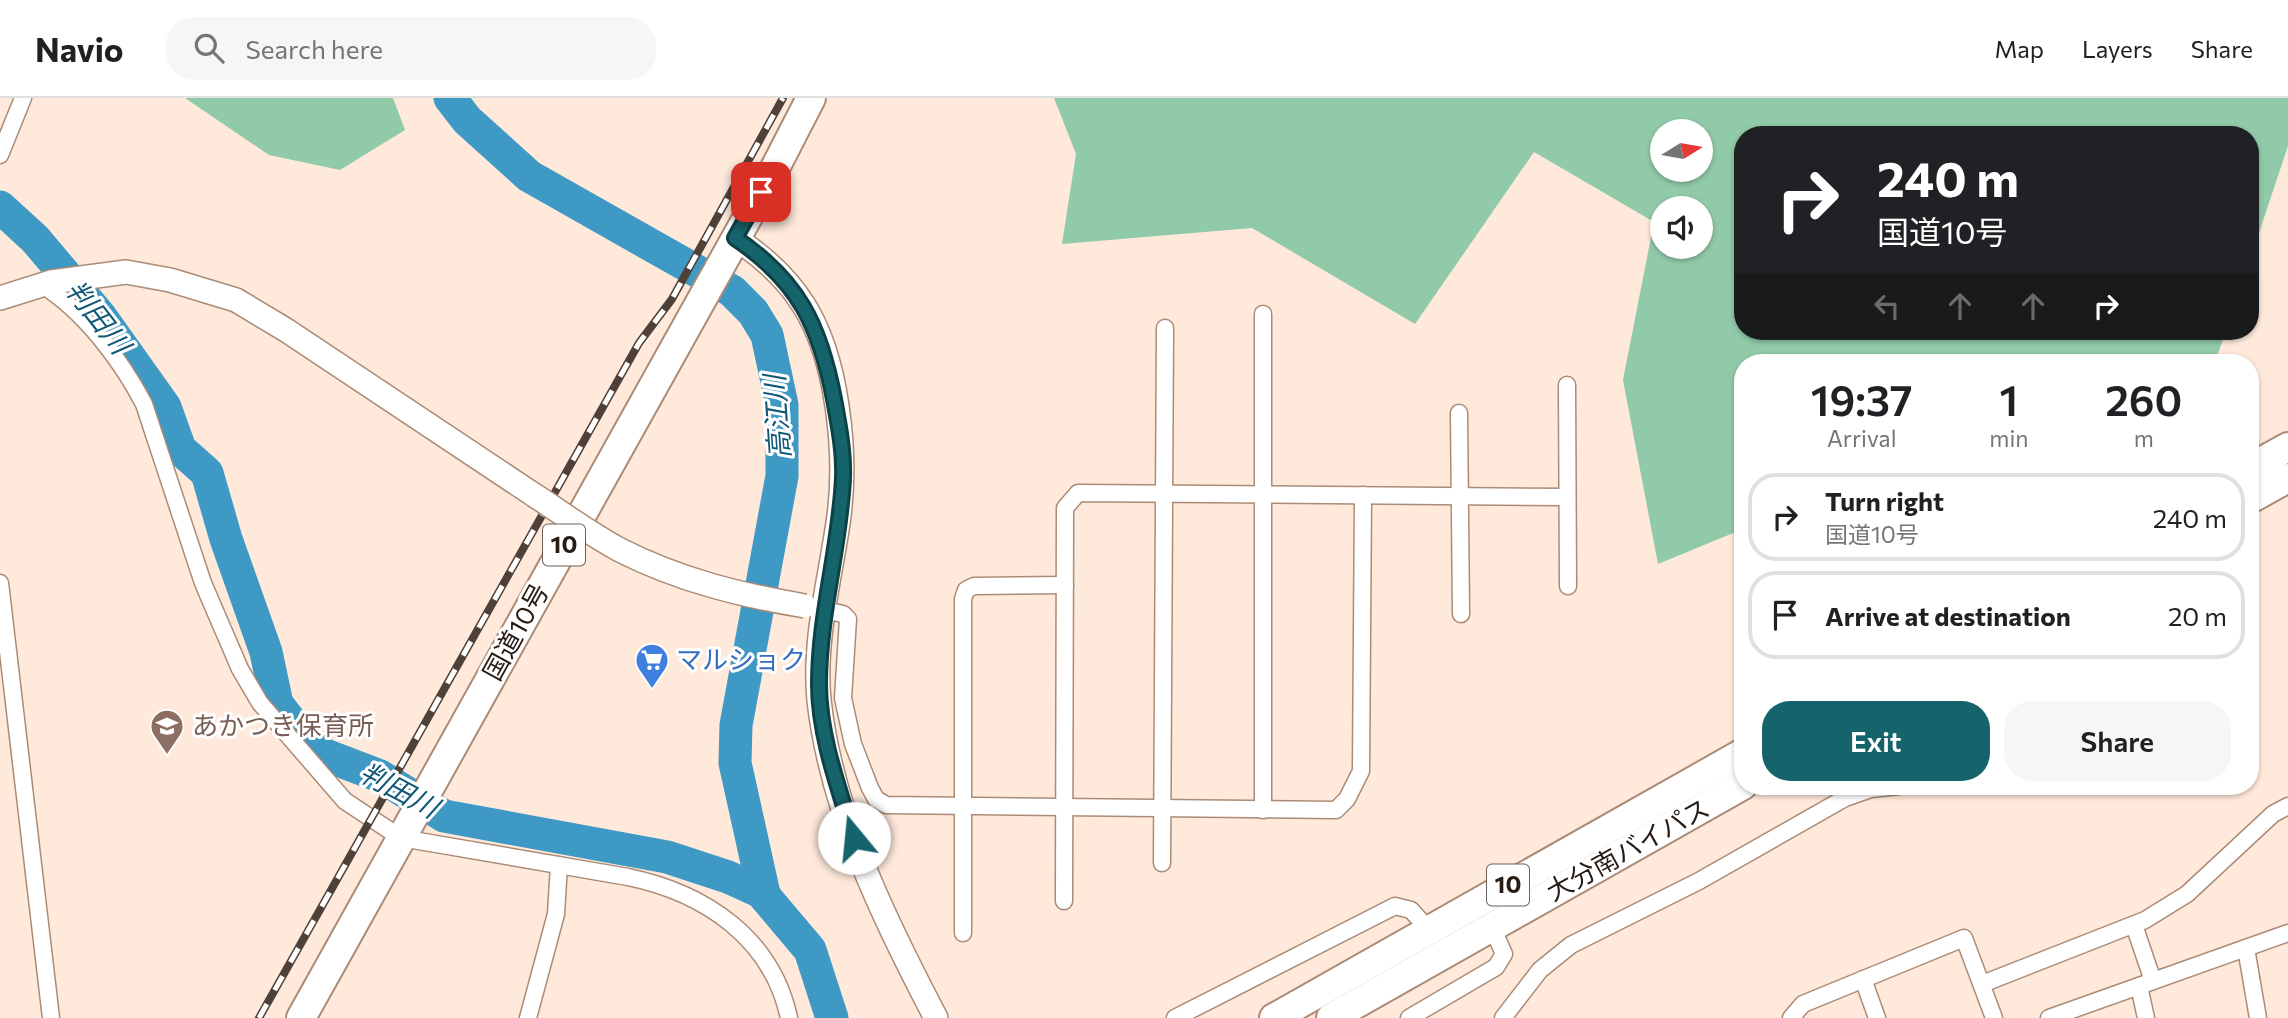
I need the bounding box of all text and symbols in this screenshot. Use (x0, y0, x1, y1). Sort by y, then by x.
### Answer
search box (166, 17, 656, 80)
text: Navio (35, 28, 124, 69)
icon: search (190, 29, 228, 67)
text: Search here (246, 33, 383, 64)
text: Map (1995, 34, 2044, 63)
text: Layers (2082, 34, 2153, 63)
text: Share (2191, 34, 2253, 63)
north arrow (1650, 119, 1713, 182)
map controls (1650, 119, 1713, 259)
text: 240 m (1877, 147, 2019, 207)
icon: right (1762, 154, 1853, 245)
pin (731, 162, 791, 222)
icon: arrive (742, 173, 780, 211)
button: sound (1650, 196, 1713, 259)
text: 国道10号 (1877, 211, 2008, 251)
water label: 判田川 (60, 273, 140, 362)
icon: left (1868, 287, 1906, 325)
icon: ahead (1941, 287, 1979, 325)
icon: ahead (2014, 287, 2052, 325)
icon: right (2087, 287, 2125, 325)
water label: 高江川 (756, 371, 796, 460)
text: 19:37 (1811, 373, 1913, 425)
text: 1 (2000, 373, 2018, 425)
text: 260 (2105, 373, 2182, 425)
text: Arrival (1827, 424, 1896, 452)
text: min (1989, 424, 2029, 452)
text: m (2134, 424, 2154, 452)
text: Turn right (1825, 485, 1944, 516)
icon: right (1766, 498, 1804, 536)
text: 240 m (2153, 502, 2227, 533)
text: 国道10号 (1825, 520, 1919, 548)
road number: 10 (543, 524, 585, 565)
street label: 国道10号 (475, 577, 554, 685)
icon: arrive (1766, 596, 1804, 634)
text: Arrive at destination (1825, 600, 2071, 631)
text: 20 m (2168, 600, 2227, 631)
supermarket icon: マルショク (633, 641, 671, 690)
place label: マルショク (676, 643, 806, 674)
button: Exit (1762, 701, 1990, 781)
button: Share (2004, 701, 2231, 781)
school or university icon: あかつき保育所 (148, 707, 186, 756)
place label: あかつき保育所 (192, 709, 374, 740)
water label: 判田川 (354, 754, 447, 825)
street label: 大分南バイパス (1540, 791, 1714, 906)
position arrow (817, 801, 891, 875)
road number: 10 (1487, 864, 1529, 906)

